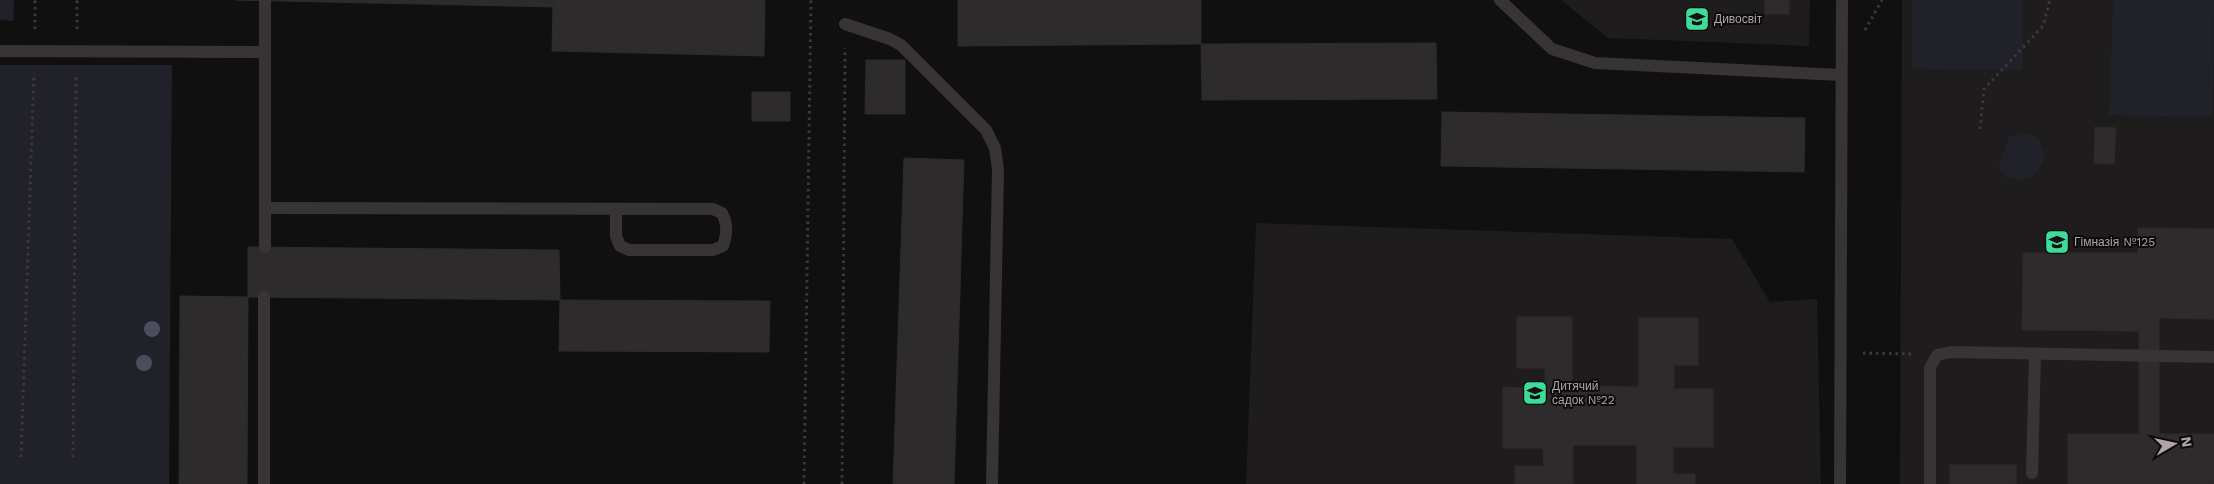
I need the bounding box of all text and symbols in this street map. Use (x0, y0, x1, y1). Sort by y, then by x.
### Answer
school or university icon: Дивосвіт (1684, 6, 1710, 32)
place label: Дивосвіт (1714, 12, 1763, 26)
school or university icon: Гімназія №125 (2044, 229, 2070, 255)
place label: Гімназія №125 (2074, 235, 2155, 249)
place label: Дитячий садок №22 (1552, 379, 1615, 407)
school or university icon: Дитячий садок №22 (1522, 380, 1548, 406)
north arrow (2149, 419, 2199, 469)
text: N (2178, 436, 2196, 448)

